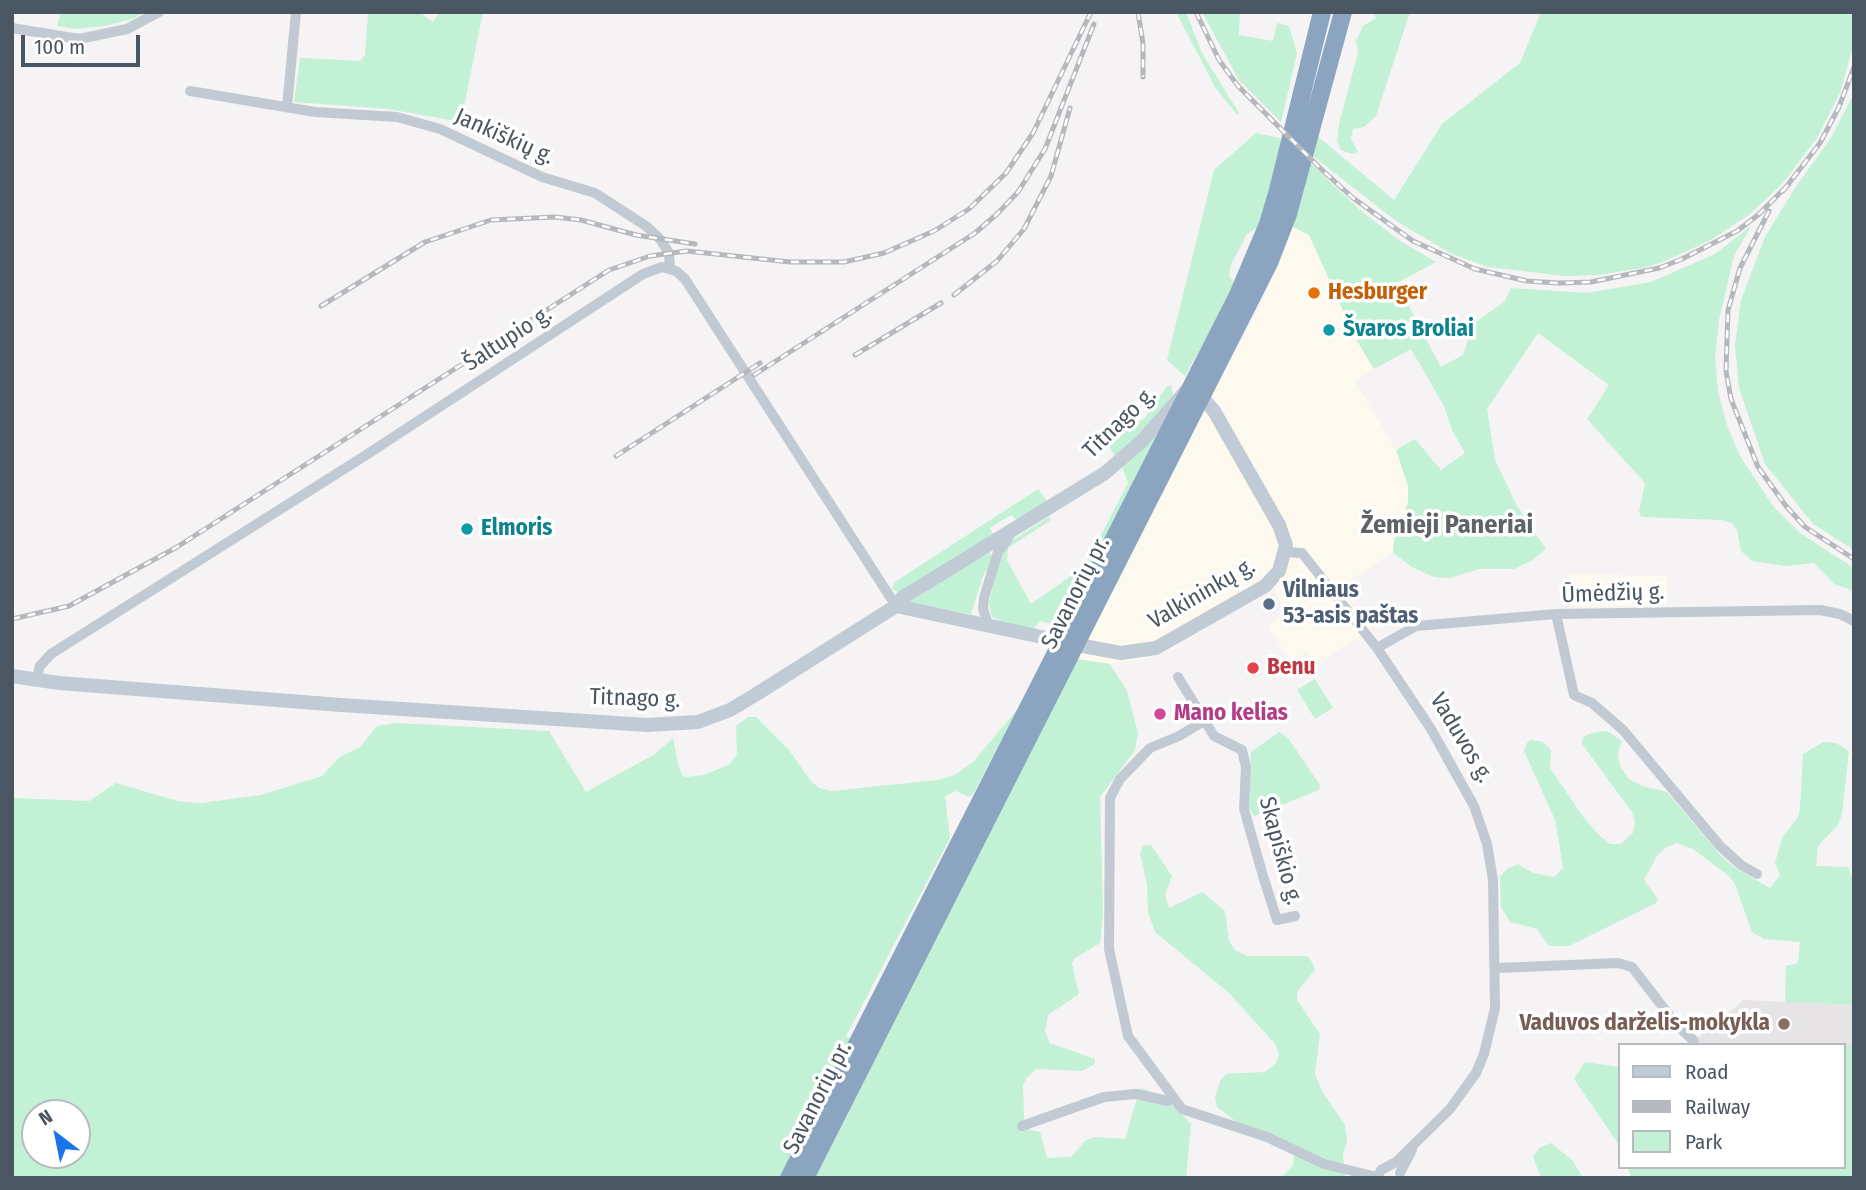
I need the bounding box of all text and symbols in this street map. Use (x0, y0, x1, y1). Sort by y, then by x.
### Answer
scale bar (24, 21, 144, 65)
text: 100 m (34, 34, 85, 60)
street label: Jankiškių g. (450, 103, 558, 171)
place label: Hesburger (1328, 279, 1427, 307)
marker: Hesburger (1306, 285, 1322, 301)
street label: Šaltupio g. (459, 300, 557, 378)
place label: Švaros Broliai (1343, 316, 1474, 344)
marker: Švaros Broliai (1321, 322, 1337, 338)
street label: Titnago g. (1078, 382, 1162, 464)
district label: Žemieji Paneriai (1361, 510, 1533, 542)
place label: Elmoris (481, 515, 552, 543)
marker: Elmoris (459, 521, 475, 537)
street label: Savanorių pr. (1036, 532, 1116, 654)
street label: Valkininkų g. (1144, 553, 1260, 635)
place label: Vilniaus 53-asis paštas (1283, 577, 1418, 631)
street label: Ūmėdžių g. (1561, 578, 1665, 610)
marker: Vilniaus 53-asis paštas (1261, 596, 1277, 612)
place label: Benu (1267, 654, 1316, 682)
marker: Benu (1245, 660, 1261, 676)
street label: Titnago g. (589, 684, 681, 714)
street label: Vaduvos g. (1424, 688, 1498, 788)
place label: Mano kelias (1174, 700, 1288, 728)
marker: Mano kelias (1152, 706, 1168, 722)
street label: Skapiškio g. (1252, 794, 1308, 908)
place label: Vaduvos darželis-mokykla (1519, 1010, 1770, 1038)
marker: Vaduvos darželis-mokykla (1776, 1016, 1792, 1032)
street label: Savanorių pr. (778, 1037, 858, 1159)
legend (1618, 1043, 1845, 1169)
text: Road (1685, 1059, 1729, 1085)
text: Railway (1685, 1094, 1750, 1120)
north arrow (21, 1099, 91, 1169)
text: N (35, 1105, 57, 1130)
text: Park (1685, 1129, 1722, 1155)

